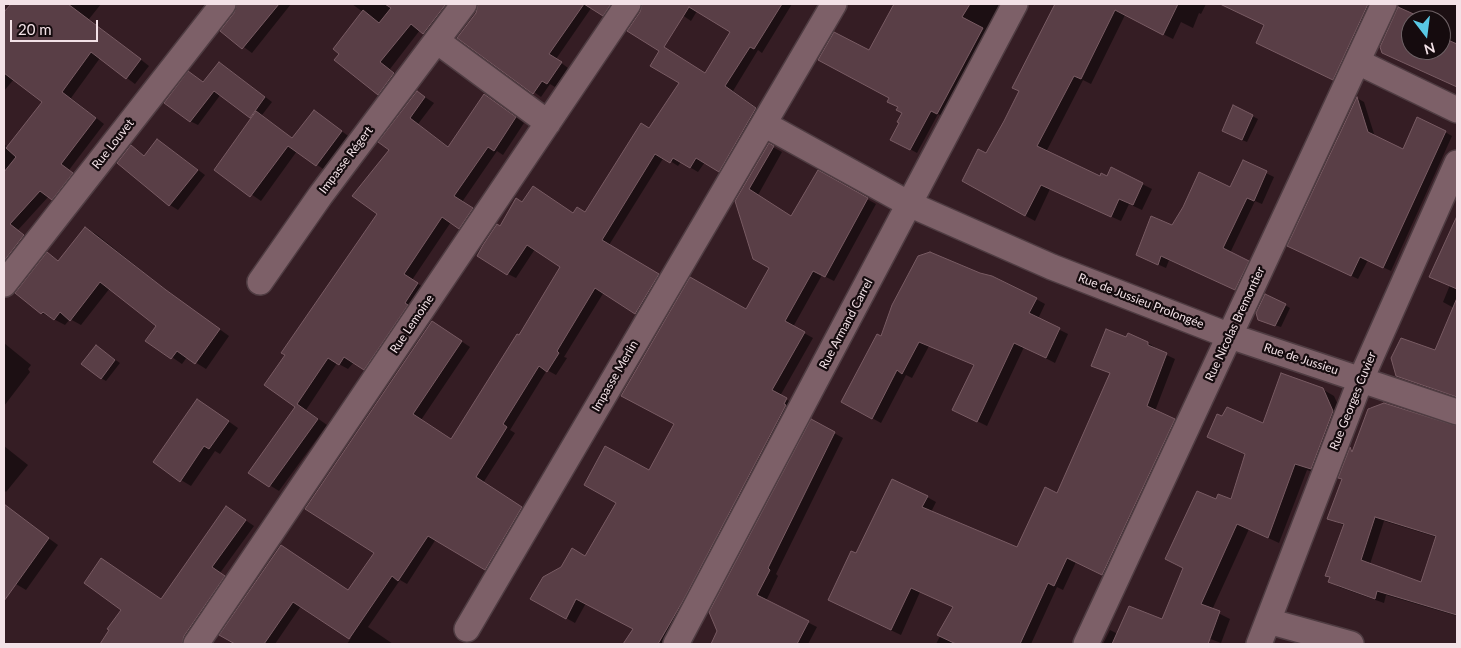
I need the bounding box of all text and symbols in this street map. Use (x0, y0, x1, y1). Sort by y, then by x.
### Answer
scale bar (12, 10, 100, 42)
north arrow (1401, 10, 1451, 60)
text: 20 m (18, 20, 52, 38)
text: N (1422, 39, 1437, 59)
street label: Rue Louvet (89, 116, 137, 172)
street label: Impasse Régert (316, 124, 376, 196)
street label: Rue Nicolas Bremontier (1202, 265, 1268, 383)
street label: Rue de Jussieu Prolongée (1076, 270, 1206, 332)
street label: Rue Armand Carrel (816, 277, 876, 371)
street label: Rue Lemoine (387, 292, 437, 356)
street label: Impasse Merlin (589, 338, 641, 414)
street label: Rue de Jussieu (1262, 340, 1340, 378)
street label: Rue Georges Cuvier (1327, 350, 1379, 452)

